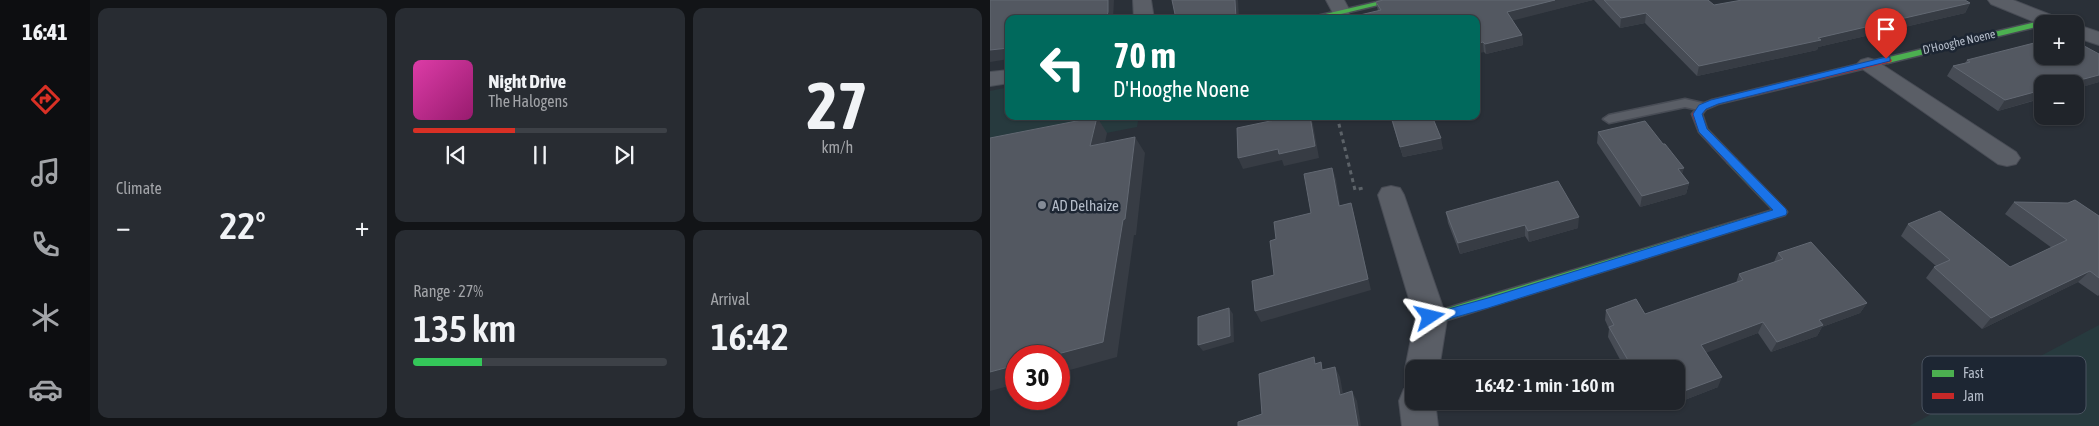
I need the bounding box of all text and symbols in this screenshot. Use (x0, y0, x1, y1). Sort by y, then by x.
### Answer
pin (1865, 8, 1907, 59)
icon: arrive (1872, 15, 1900, 43)
map controls (2034, 15, 2084, 125)
button: + (2034, 15, 2084, 65)
text: 16:41 (22, 19, 68, 45)
street label: D'Hooghe Noene (1921, 27, 1997, 57)
icon: left (1030, 35, 1095, 100)
text: 70 m (1113, 35, 1176, 75)
text: 27 (807, 68, 868, 143)
text: Night Drive (488, 70, 566, 92)
button: − (2034, 75, 2084, 125)
text: D'Hooghe Noene (1113, 76, 1250, 102)
icon: directions (28, 82, 63, 117)
text: The Halogens (488, 92, 568, 110)
text: km/h (821, 138, 853, 156)
icon: previous (442, 141, 470, 169)
icon: pause (526, 141, 554, 169)
icon: next (610, 141, 638, 169)
icon: music (28, 155, 63, 190)
text: Climate (116, 179, 162, 197)
place label: AD Delhaize (1052, 197, 1119, 214)
marker: AD Delhaize (1036, 199, 1048, 211)
text: 22° (220, 204, 266, 247)
text: − (116, 210, 131, 242)
text: + (355, 210, 369, 242)
icon: phone (28, 227, 63, 262)
text: Range · 27% (413, 282, 483, 300)
text: Arrival (711, 290, 750, 308)
position arrow (1403, 290, 1455, 342)
icon: climate (28, 300, 63, 335)
text: 135 km (413, 307, 516, 350)
text: 16:42 (711, 315, 789, 358)
speed limit sign: 30 (1005, 345, 1070, 410)
legend (1922, 356, 2086, 414)
text: Fast (1963, 365, 1984, 381)
icon: car (28, 372, 63, 407)
text: 16:42 · 1 min · 160 m (1475, 374, 1615, 396)
text: Jam (1963, 388, 1984, 404)

